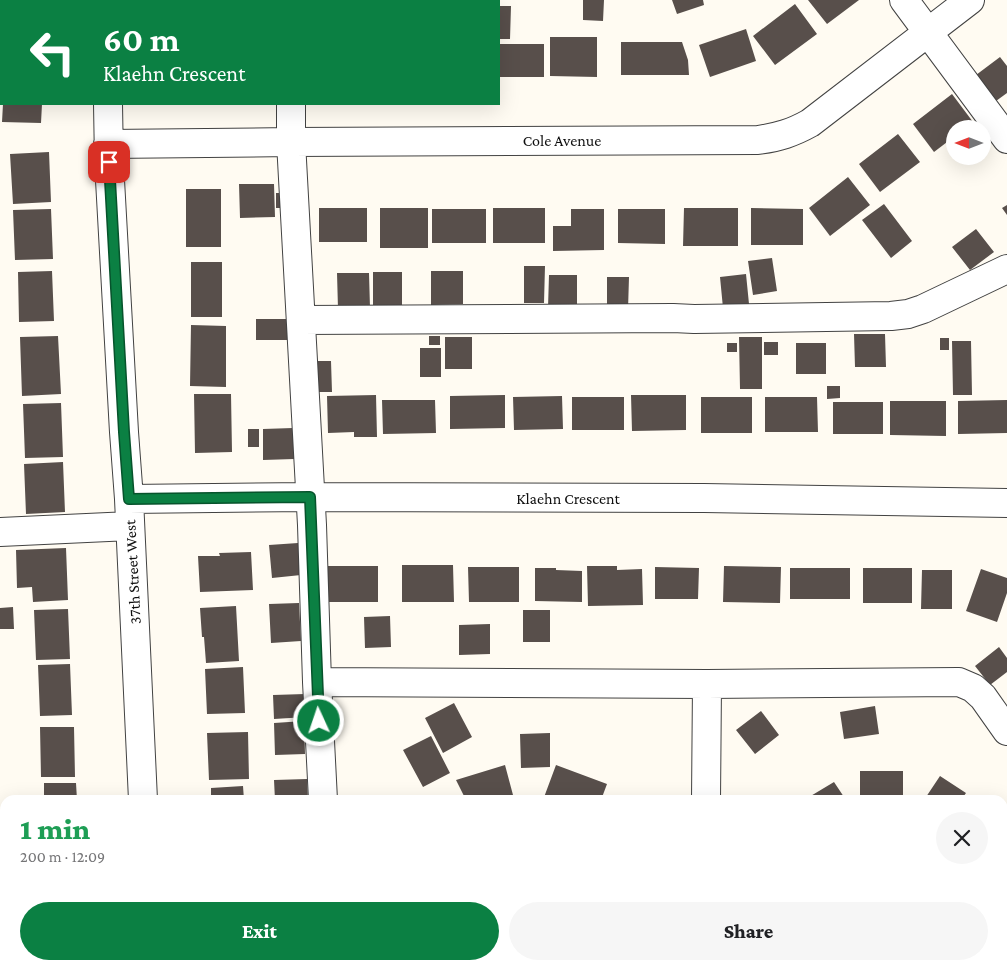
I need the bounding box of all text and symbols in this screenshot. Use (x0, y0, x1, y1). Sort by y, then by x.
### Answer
icon: left (20, 20, 85, 85)
text: 60 m (103, 20, 180, 59)
text: Klaehn Crescent (103, 61, 245, 86)
north arrow (946, 120, 991, 165)
map controls (946, 120, 991, 165)
street label: Cole Avenue (523, 132, 601, 149)
pin (88, 141, 130, 183)
icon: arrive (95, 148, 123, 176)
street label: Klaehn Crescent (516, 490, 621, 507)
street label: 37th Street West (121, 519, 144, 625)
position arrow (292, 694, 344, 746)
text: 1 min (20, 812, 90, 845)
button: close (936, 812, 988, 864)
text: 200 m · 12:09 (20, 848, 105, 865)
button: Exit (20, 902, 499, 960)
button: Share (509, 902, 988, 960)

